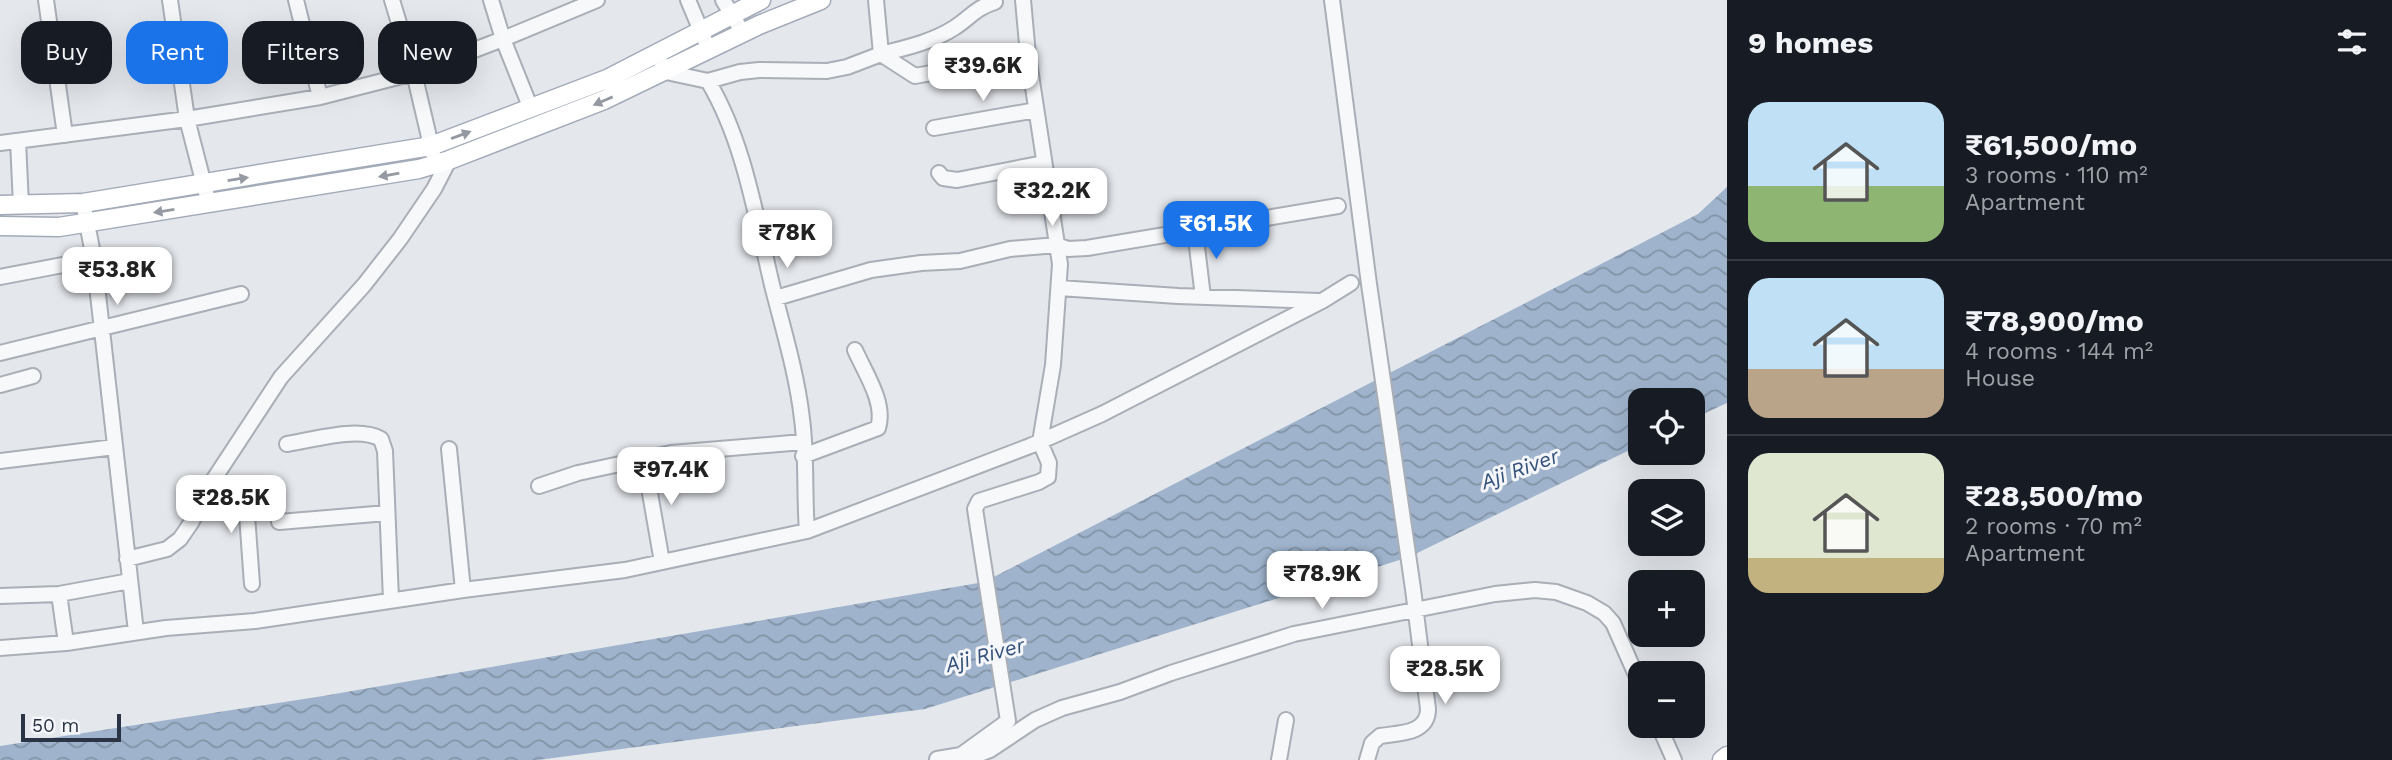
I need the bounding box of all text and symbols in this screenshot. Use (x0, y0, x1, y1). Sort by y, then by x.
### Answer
chip: Buy (21, 21, 112, 84)
chip: Rent (126, 21, 228, 84)
chip: Filters (242, 21, 364, 84)
chip: New (378, 21, 477, 84)
icon: filters (2333, 23, 2371, 61)
text: 9 homes (1748, 25, 1873, 60)
pin: ₹39.6K (926, 43, 1040, 103)
text: ₹39.6K (944, 52, 1022, 79)
one-way arrow (592, 95, 613, 106)
text: ₹61,500/mo (1965, 127, 2137, 162)
one-way arrow (450, 129, 471, 140)
icon: home (1804, 130, 1888, 214)
text: 3 rooms · 110 m² (1965, 162, 2148, 189)
pin: ₹32.2K (995, 168, 1109, 228)
one-way arrow (378, 170, 400, 181)
one-way arrow (227, 173, 249, 184)
text: ₹32.2K (1013, 177, 1091, 204)
text: Apartment (1965, 189, 2085, 216)
pin: ₹61.5K (1159, 202, 1273, 261)
one-way arrow (153, 205, 175, 216)
pin: ₹78K (746, 210, 828, 270)
text: ₹61.5K (1179, 210, 1253, 237)
text: ₹78K (758, 219, 816, 246)
pin: ₹53.8K (60, 247, 174, 307)
text: ₹53.8K (78, 256, 156, 283)
text: ₹78,900/mo (1965, 303, 2144, 338)
icon: home (1804, 306, 1888, 390)
text: 4 rooms · 144 m² (1965, 338, 2153, 365)
text: House (1965, 365, 2035, 392)
map controls (1628, 388, 1705, 738)
button: locate (1628, 388, 1705, 465)
water label: Aji River (1477, 443, 1563, 494)
pin: ₹97.4K (614, 448, 728, 507)
text: ₹97.4K (633, 456, 709, 483)
pin: ₹28.5K (174, 476, 288, 535)
text: ₹28,500/mo (1965, 478, 2143, 513)
button: layers (1628, 479, 1705, 556)
icon: home (1804, 481, 1888, 565)
text: ₹28.5K (192, 484, 270, 511)
text: 2 rooms · 70 m² (1965, 513, 2142, 540)
text: Apartment (1965, 540, 2085, 567)
pin: ₹78.9K (1265, 552, 1379, 611)
text: ₹78.9K (1283, 560, 1361, 587)
button: + (1628, 570, 1705, 647)
water label: Aji River (942, 632, 1028, 677)
pin: ₹28.5K (1388, 646, 1502, 706)
text: ₹28.5K (1406, 655, 1484, 682)
button: − (1628, 661, 1705, 738)
scale bar (21, 711, 121, 743)
text: 50 m (32, 714, 79, 737)

